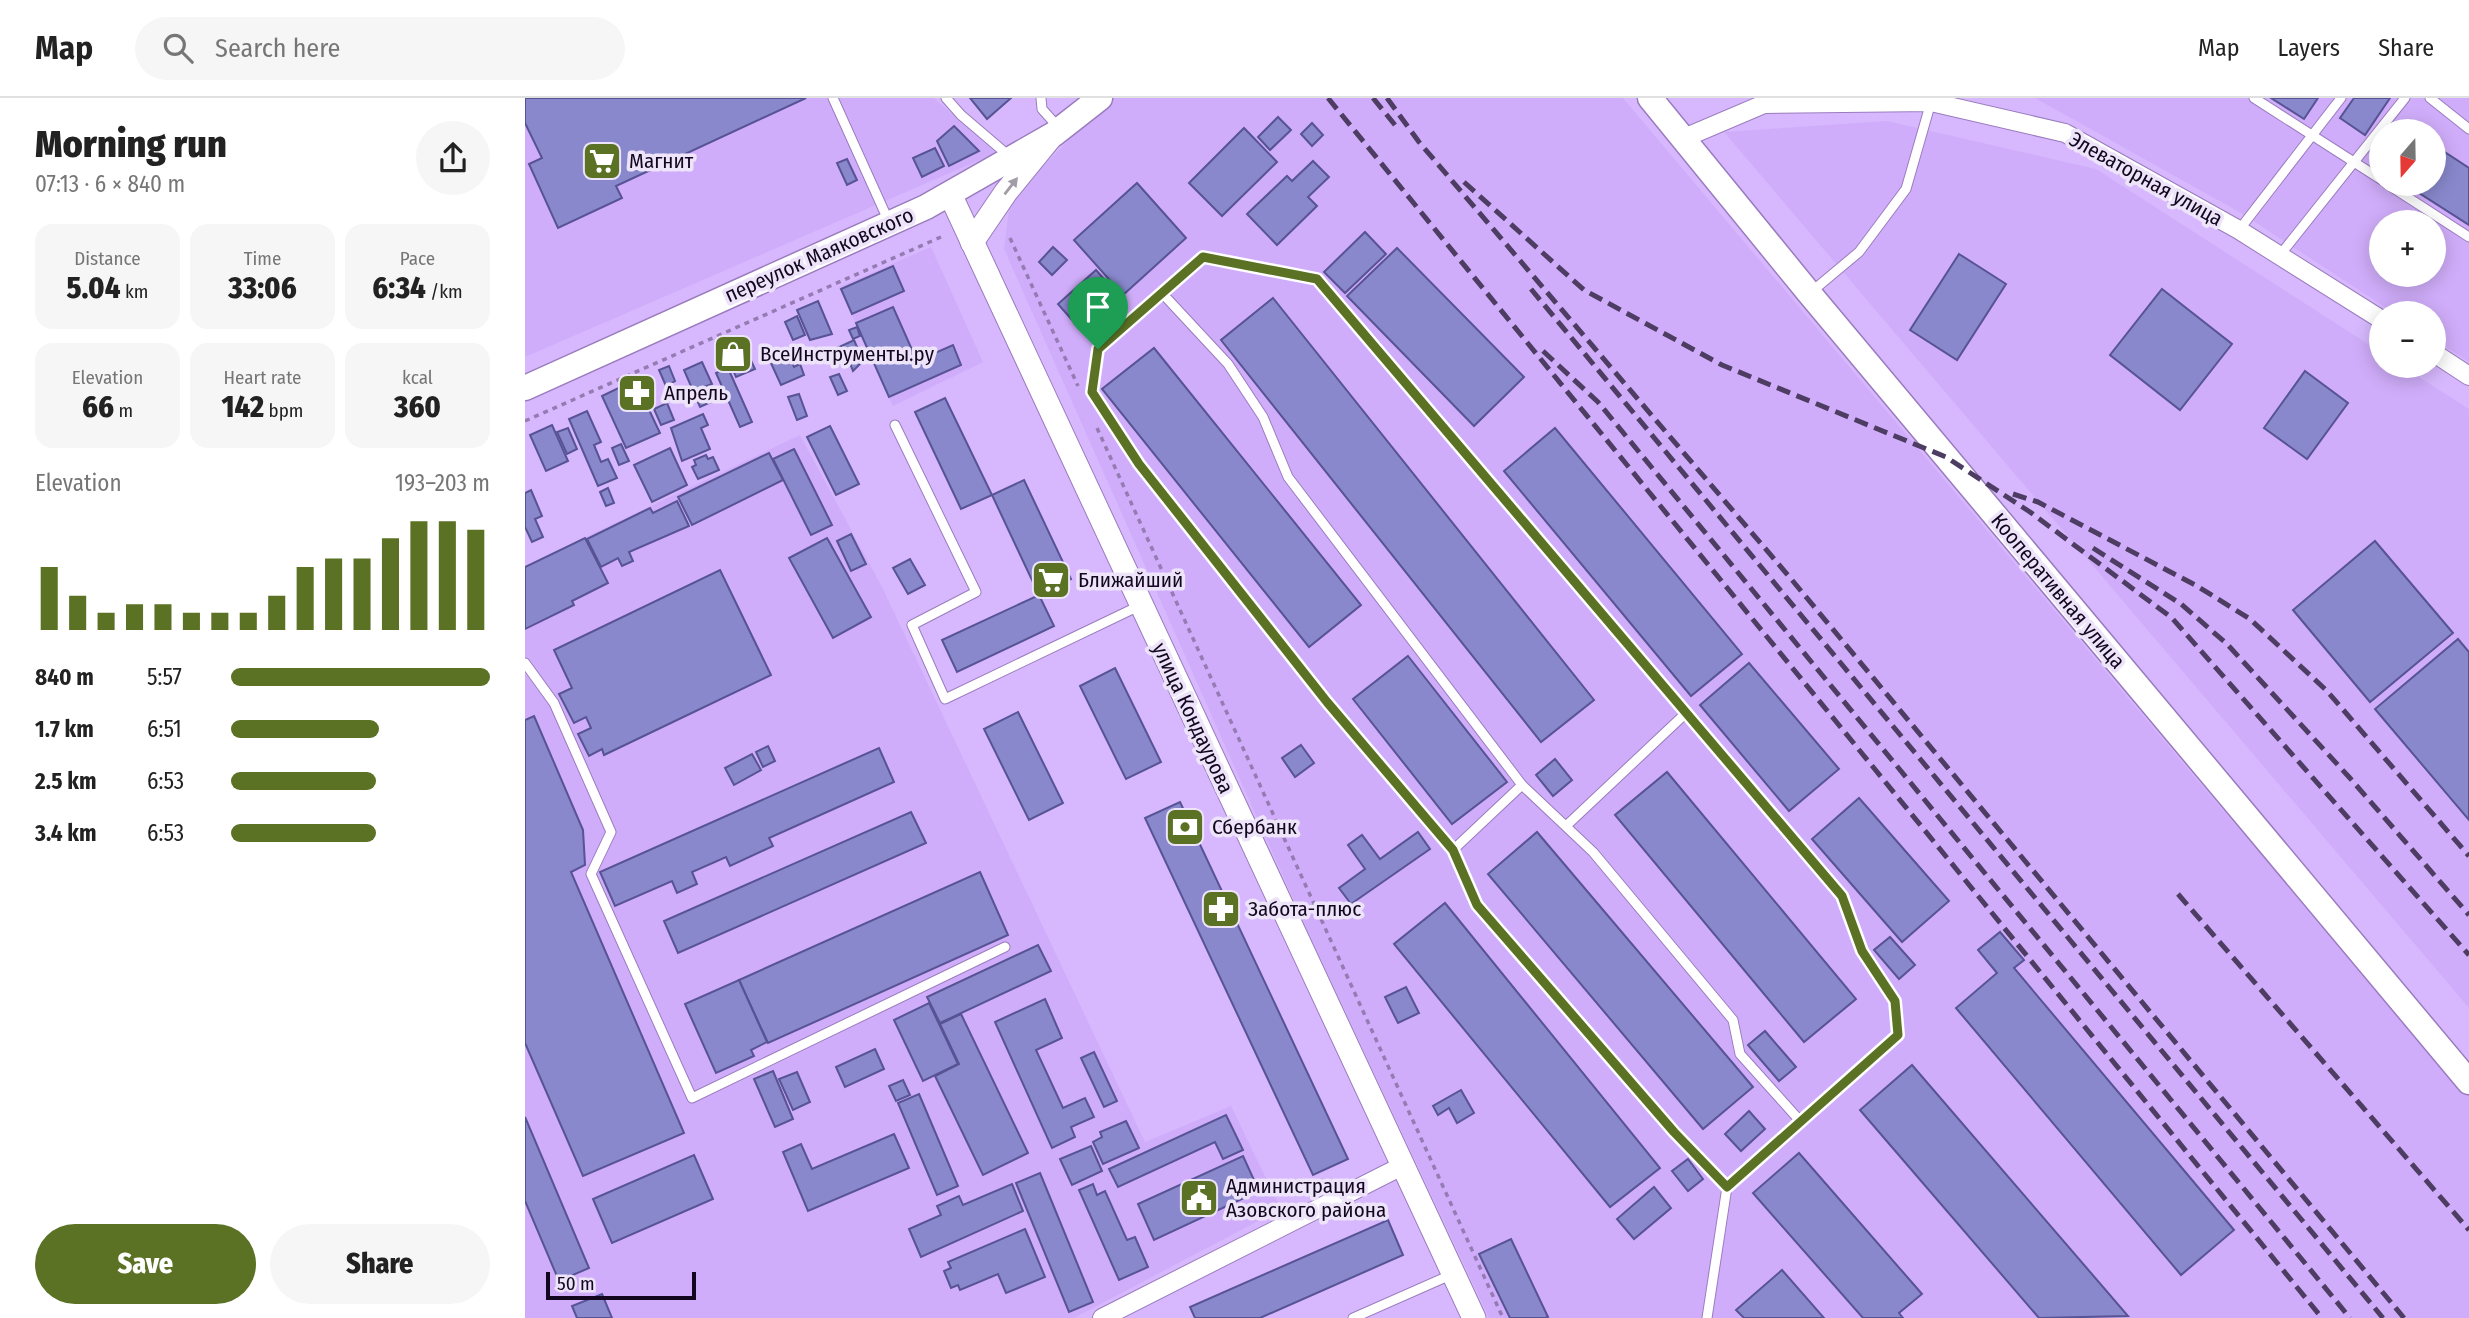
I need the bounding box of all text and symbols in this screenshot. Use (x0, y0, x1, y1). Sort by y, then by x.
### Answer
search box (135, 17, 625, 80)
text: Map (35, 28, 93, 68)
icon: search (159, 29, 197, 67)
text: Search here (215, 33, 340, 64)
text: Map (2198, 34, 2240, 62)
text: Layers (2278, 34, 2340, 62)
text: Share (2378, 34, 2434, 62)
north arrow (2369, 119, 2447, 196)
map controls (2369, 119, 2446, 378)
text: Morning run (35, 121, 227, 167)
button: share (416, 121, 490, 195)
street label: Элеваторная улица (2065, 126, 2227, 232)
supermarket icon: Магнит (581, 140, 623, 182)
place label: Магнит (629, 148, 694, 174)
text: 07:13 · 6 × 840 m (35, 170, 185, 198)
one-way arrow (1004, 178, 1019, 196)
street label: переулок Маяковского (721, 202, 917, 308)
button: + (2369, 210, 2446, 287)
text: Distance (74, 247, 141, 270)
text: Time (244, 247, 281, 270)
text: Pace (400, 247, 435, 270)
text: 5.04 (67, 270, 120, 306)
text: 33:06 (228, 270, 297, 306)
text: 6:34 (372, 270, 426, 306)
pin (1068, 277, 1128, 349)
text: km (120, 280, 148, 303)
text: /km (426, 280, 463, 303)
icon: arrive (1079, 288, 1117, 326)
button: − (2369, 301, 2446, 378)
shop icon: ВсеИнструменты.ру (712, 333, 754, 375)
place label: ВсеИнструменты.ру (760, 341, 935, 367)
text: Elevation (72, 366, 143, 389)
text: Heart rate (223, 366, 302, 389)
text: kcal (402, 366, 433, 389)
pharmacy icon: Апрель (616, 372, 658, 414)
place label: Апрель (664, 380, 728, 406)
text: 66 (82, 389, 114, 425)
text: 142 (222, 389, 264, 425)
text: 360 (394, 389, 441, 425)
text: m (114, 399, 133, 422)
text: bpm (264, 399, 303, 422)
text: Elevation (35, 469, 122, 497)
text: 193–203 m (395, 469, 490, 497)
street label: Кооперативная улица (1985, 508, 2131, 674)
supermarket icon: Ближайший (1030, 559, 1072, 601)
place label: Ближайший (1078, 567, 1183, 593)
street label: улица Кондаурова (1147, 638, 1239, 798)
text: 840 m (35, 663, 94, 691)
text: 5:57 (147, 663, 182, 691)
text: 1.7 km (35, 715, 94, 743)
text: 6:51 (147, 715, 182, 743)
text: 2.5 km (35, 767, 96, 795)
text: 6:53 (147, 767, 184, 795)
bank icon: Сбербанк (1164, 806, 1206, 848)
place label: Сбербанк (1212, 814, 1297, 840)
text: 3.4 km (35, 819, 97, 847)
text: 6:53 (147, 819, 184, 847)
pharmacy icon: Забота-плюс (1200, 888, 1242, 930)
place label: Забота-плюс (1248, 896, 1361, 922)
place label: Администрация Азовского района (1226, 1173, 1386, 1223)
public building icon: Администрация Азовского района (1178, 1177, 1220, 1219)
button: Save (35, 1224, 256, 1304)
button: Share (270, 1224, 490, 1304)
scale bar (546, 1269, 697, 1301)
text: 50 m (557, 1272, 595, 1295)

